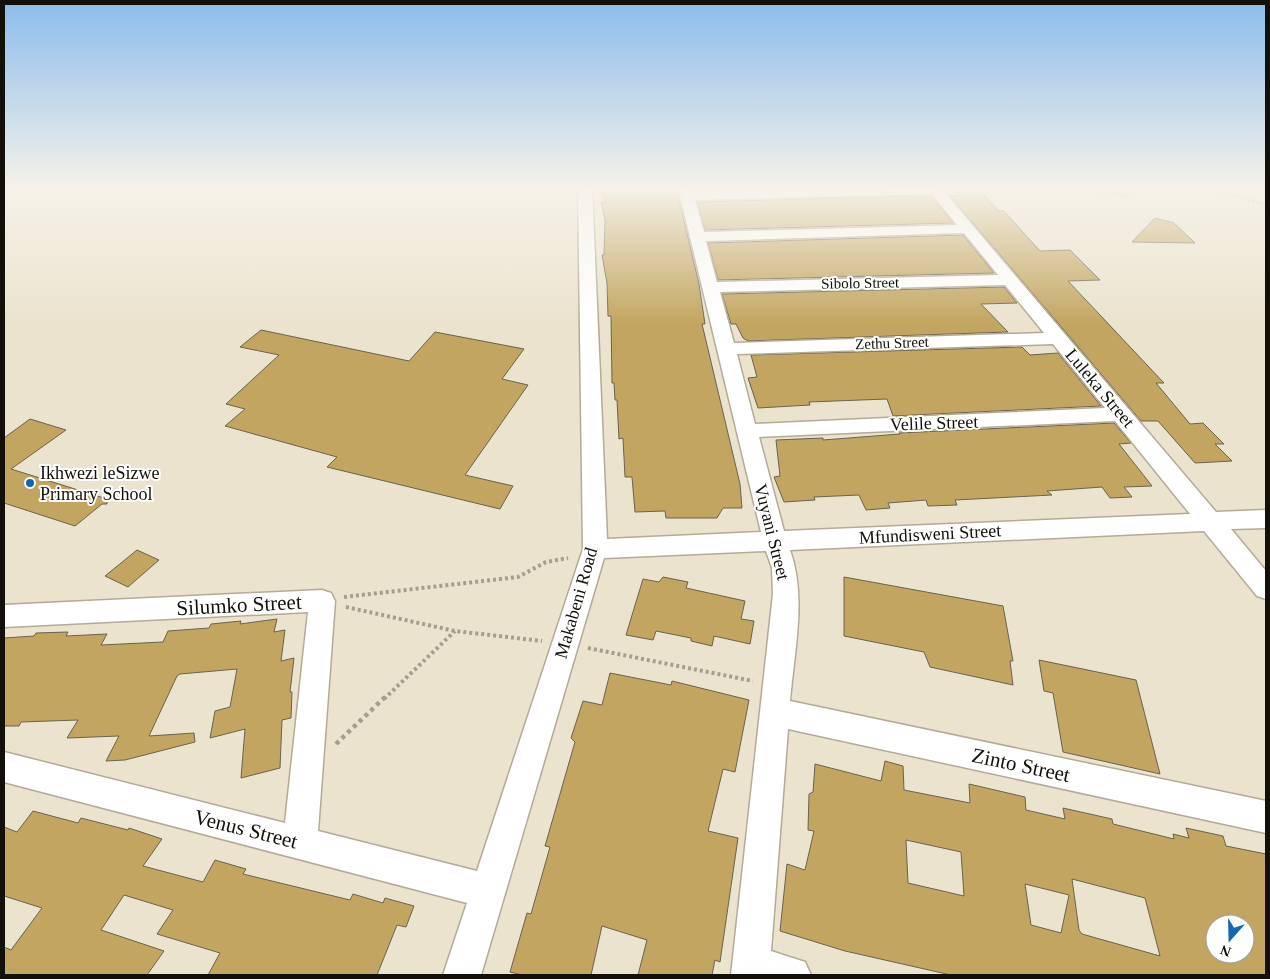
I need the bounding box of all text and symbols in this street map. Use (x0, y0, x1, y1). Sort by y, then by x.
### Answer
street label: Sibolo Street (821, 274, 900, 292)
street label: Zethu Street (855, 334, 930, 352)
street label: Luleka Street (1061, 345, 1139, 431)
street label: Velile Street (889, 411, 979, 435)
place label: Ikhwezi leSizwe Primary School (40, 463, 159, 504)
marker: Ikhwezi leSizwe Primary School (24, 477, 36, 489)
street label: Vuyani Street (750, 482, 794, 582)
street label: Mfundisweni Street (858, 520, 1002, 548)
street label: Makabeni Road (551, 545, 601, 661)
street label: Silumko Street (176, 590, 302, 620)
street label: Zinto Street (970, 743, 1072, 787)
street label: Venus Street (192, 805, 300, 853)
north arrow (1205, 914, 1255, 964)
text: N (1218, 942, 1233, 960)

